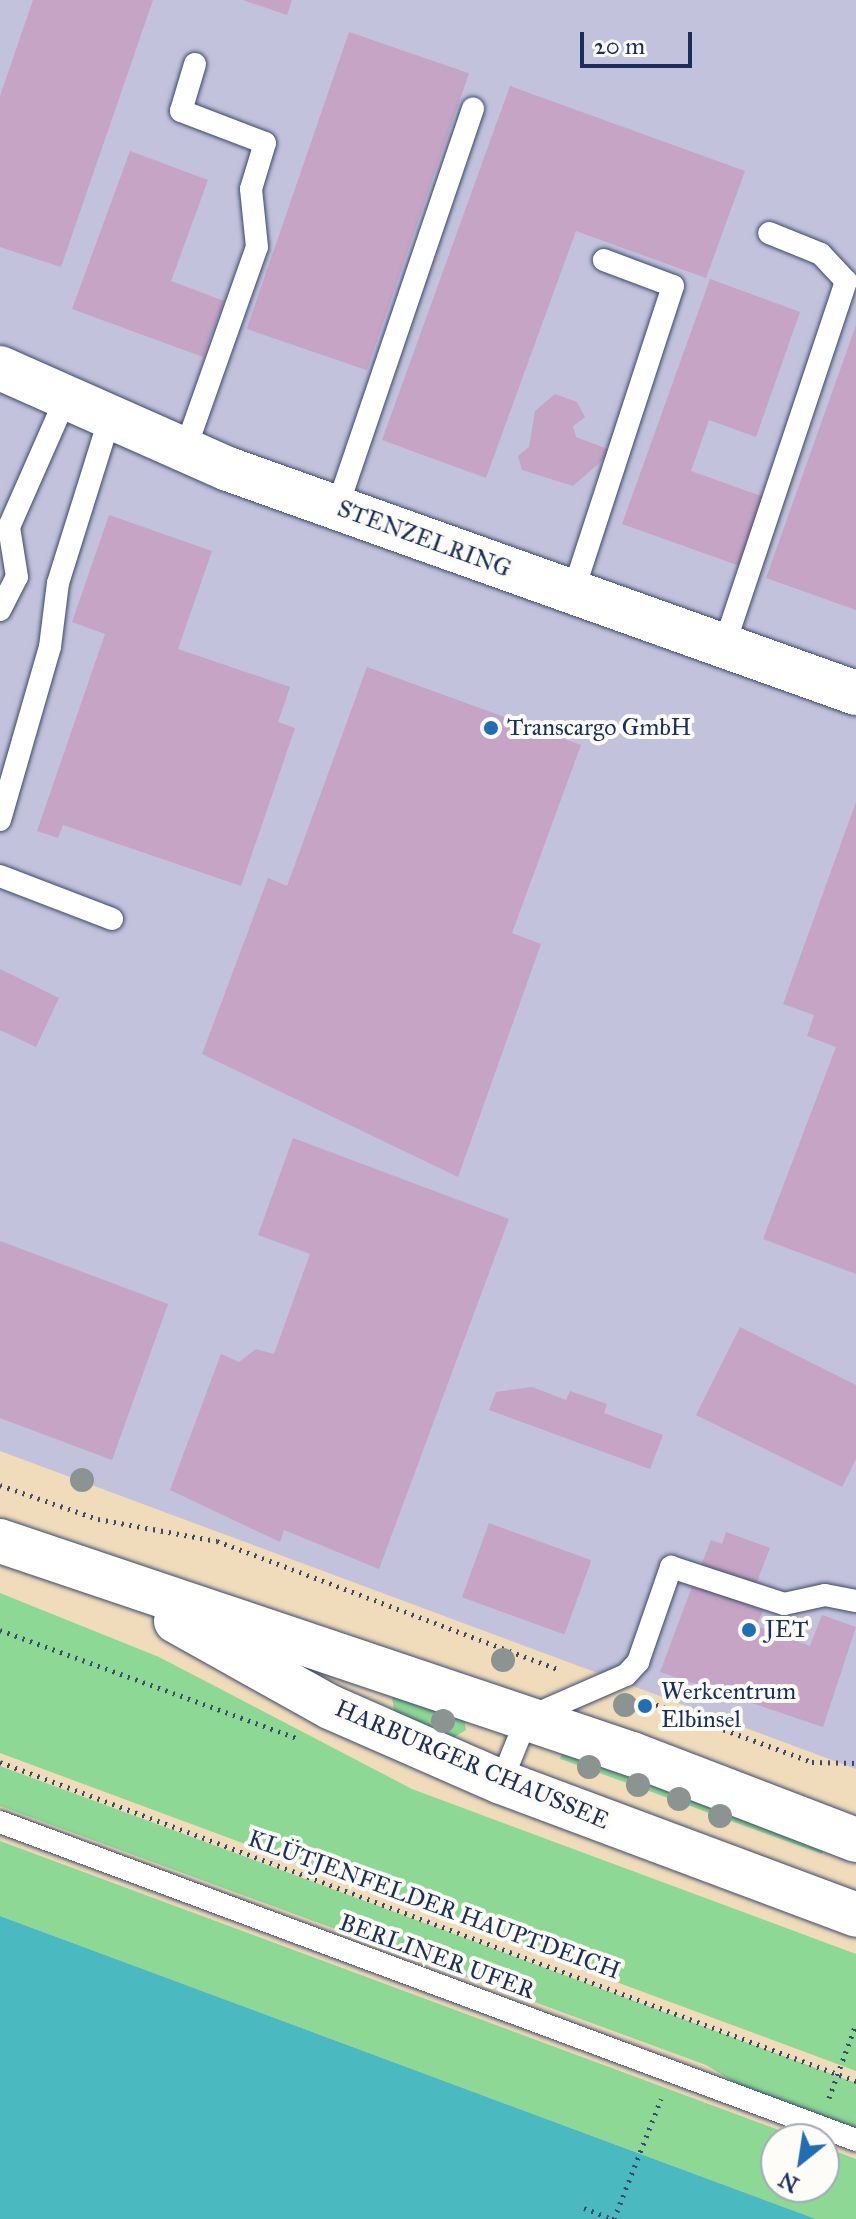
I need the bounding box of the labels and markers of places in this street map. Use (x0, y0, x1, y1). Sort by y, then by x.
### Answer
place label: Transcargo GmbH (507, 714, 691, 742)
marker: Transcargo GmbH (482, 719, 500, 737)
place label: JET (765, 1616, 808, 1644)
marker: JET (740, 1621, 758, 1639)
place label: Werkcentrum Elbinsel (661, 1678, 796, 1734)
marker: Werkcentrum Elbinsel (636, 1697, 654, 1715)

